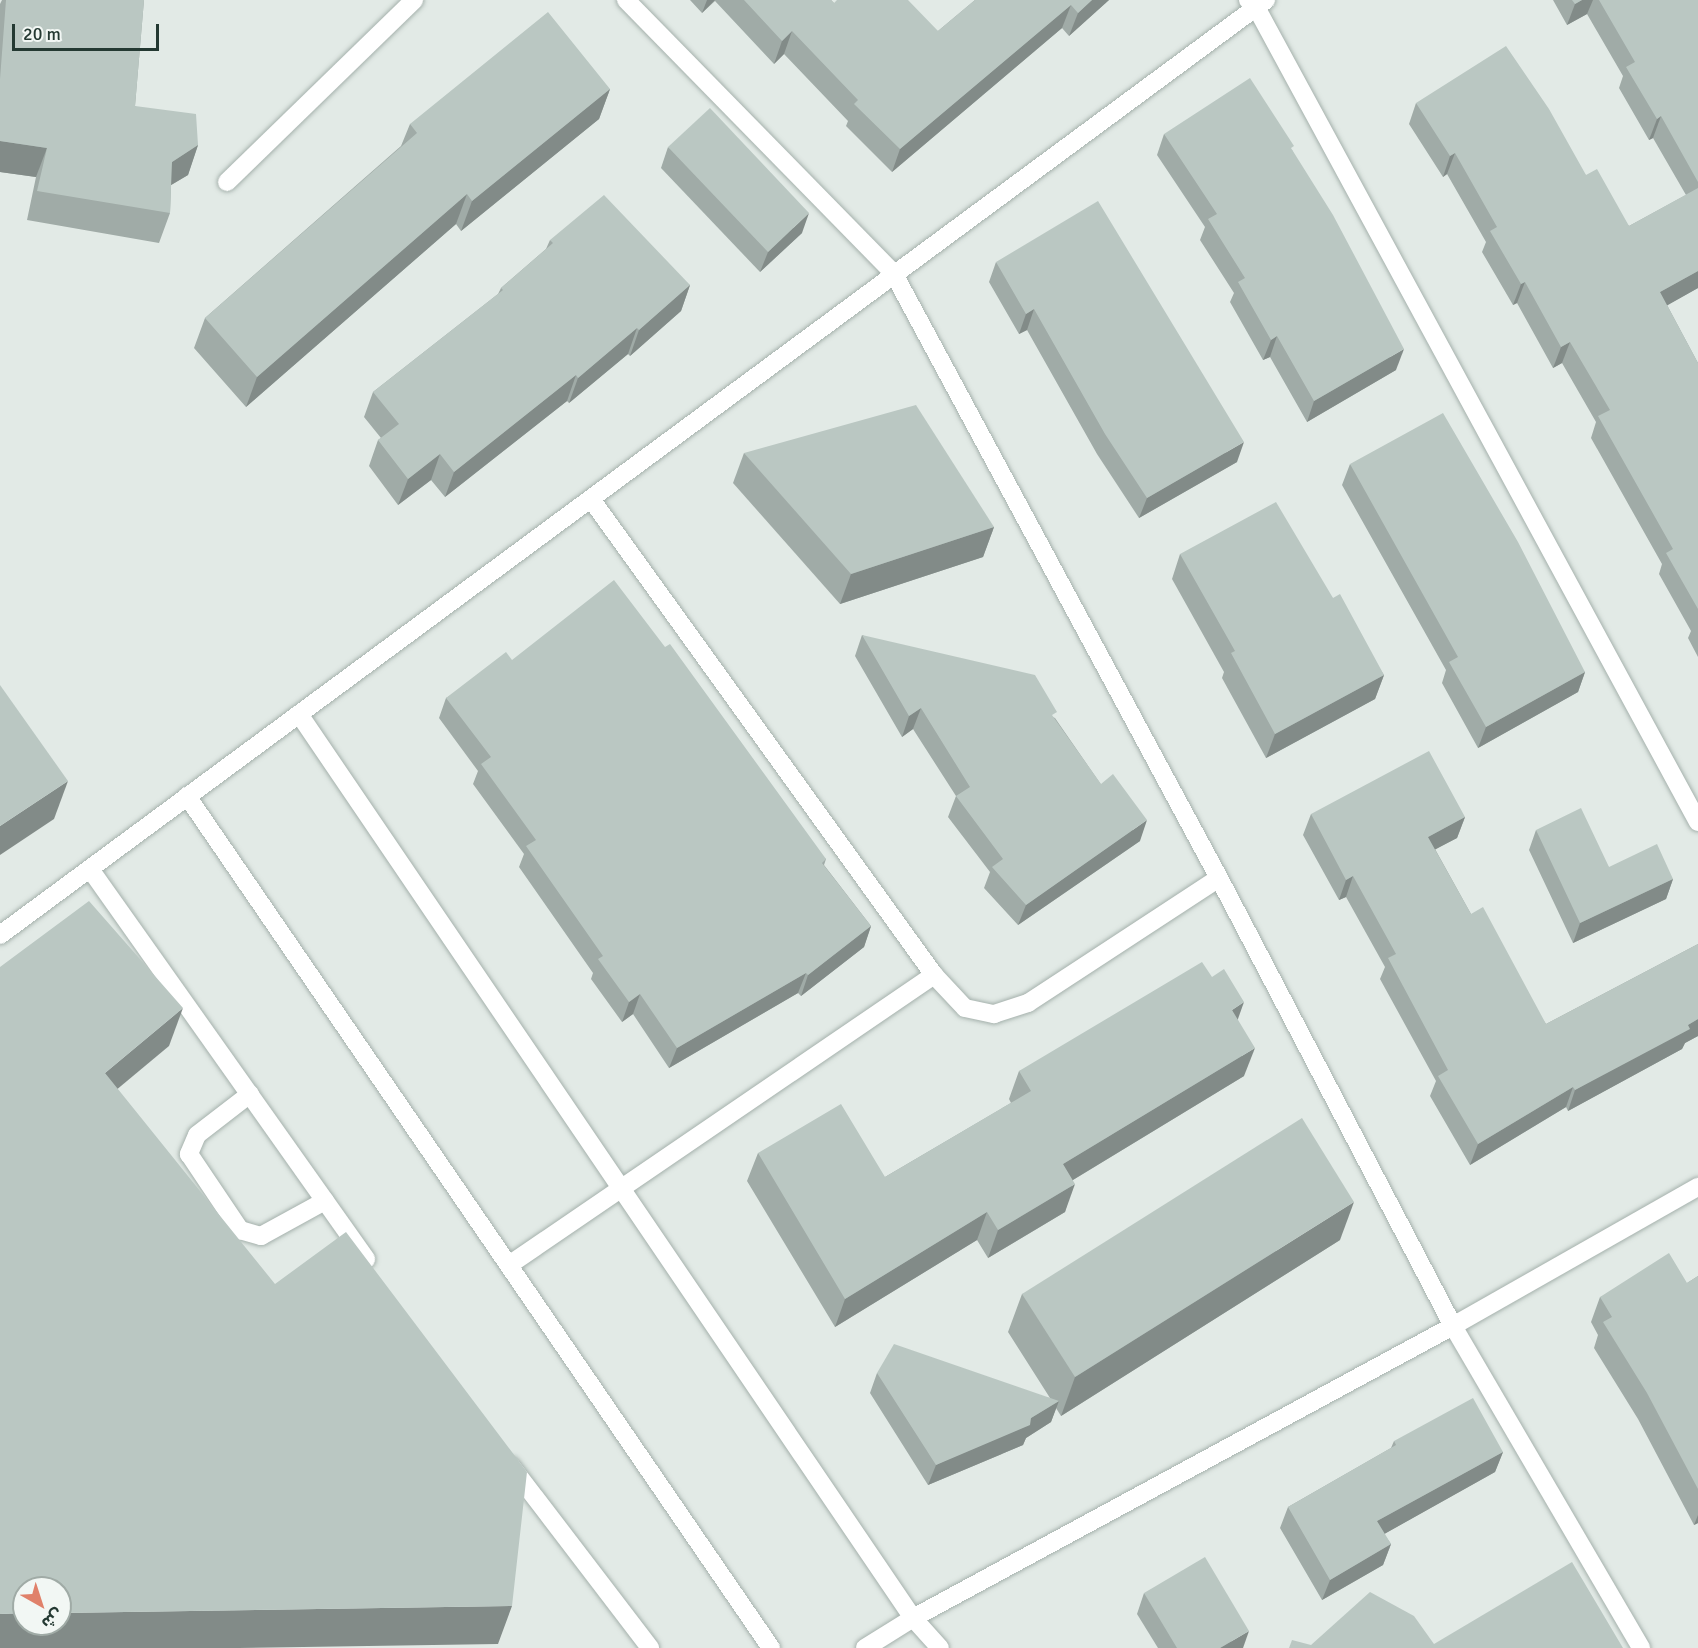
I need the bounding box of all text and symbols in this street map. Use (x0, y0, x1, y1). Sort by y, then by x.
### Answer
scale bar (15, 12, 162, 50)
text: 20 m (23, 23, 61, 45)
north arrow (12, 1576, 72, 1636)
text: ش (37, 1604, 67, 1633)

